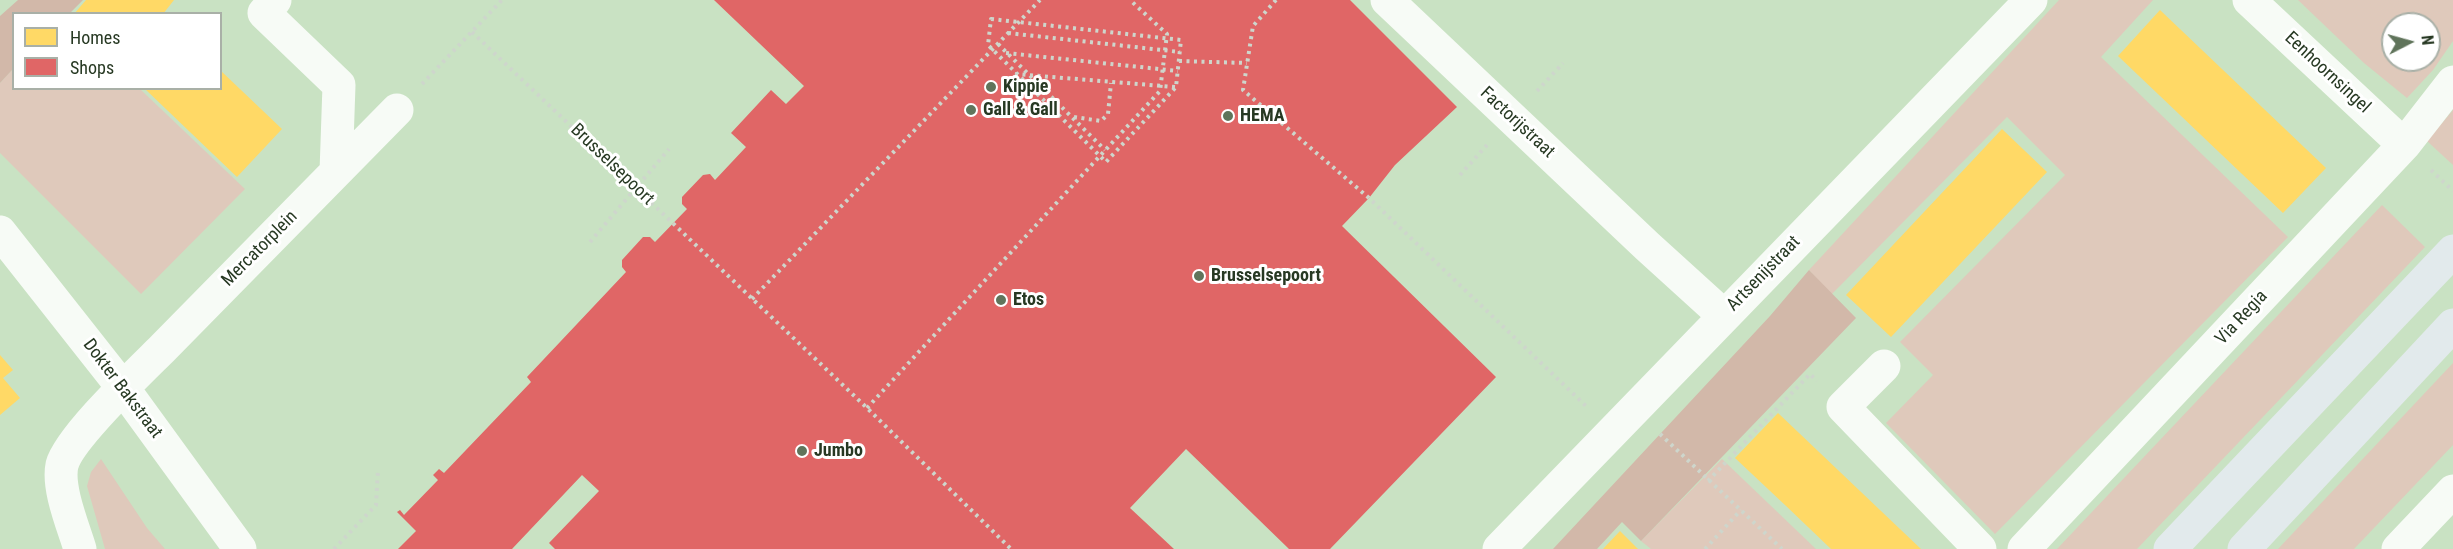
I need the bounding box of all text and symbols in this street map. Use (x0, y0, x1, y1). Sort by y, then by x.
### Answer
legend (12, 12, 222, 90)
north arrow (2381, 12, 2441, 72)
text: Homes (70, 27, 120, 48)
street label: Eenhoornsingel (2280, 28, 2374, 118)
text: N (2417, 34, 2437, 46)
text: Shops (70, 57, 114, 78)
place label: Kippie (1003, 76, 1048, 98)
marker: Kippie (984, 80, 998, 94)
street label: Factorijstraat (1475, 83, 1559, 163)
place label: Gall & Gall (983, 99, 1058, 121)
marker: Gall & Gall (964, 103, 978, 117)
place label: HEMA (1240, 105, 1284, 127)
marker: HEMA (1221, 109, 1235, 123)
street label: Brusselsepoort (566, 120, 658, 210)
street label: Mercatorplein (218, 207, 302, 291)
street label: Artsenijstraat (1723, 232, 1805, 316)
place label: Brusselsepoort (1211, 265, 1321, 287)
marker: Brusselsepoort (1192, 269, 1206, 283)
street label: Via Regia (2211, 286, 2273, 350)
place label: Etos (1013, 289, 1044, 311)
marker: Etos (994, 293, 1008, 307)
street label: Dokter Bakstraat (78, 335, 166, 443)
place label: Jumbo (814, 440, 863, 462)
marker: Jumbo (795, 444, 809, 458)

